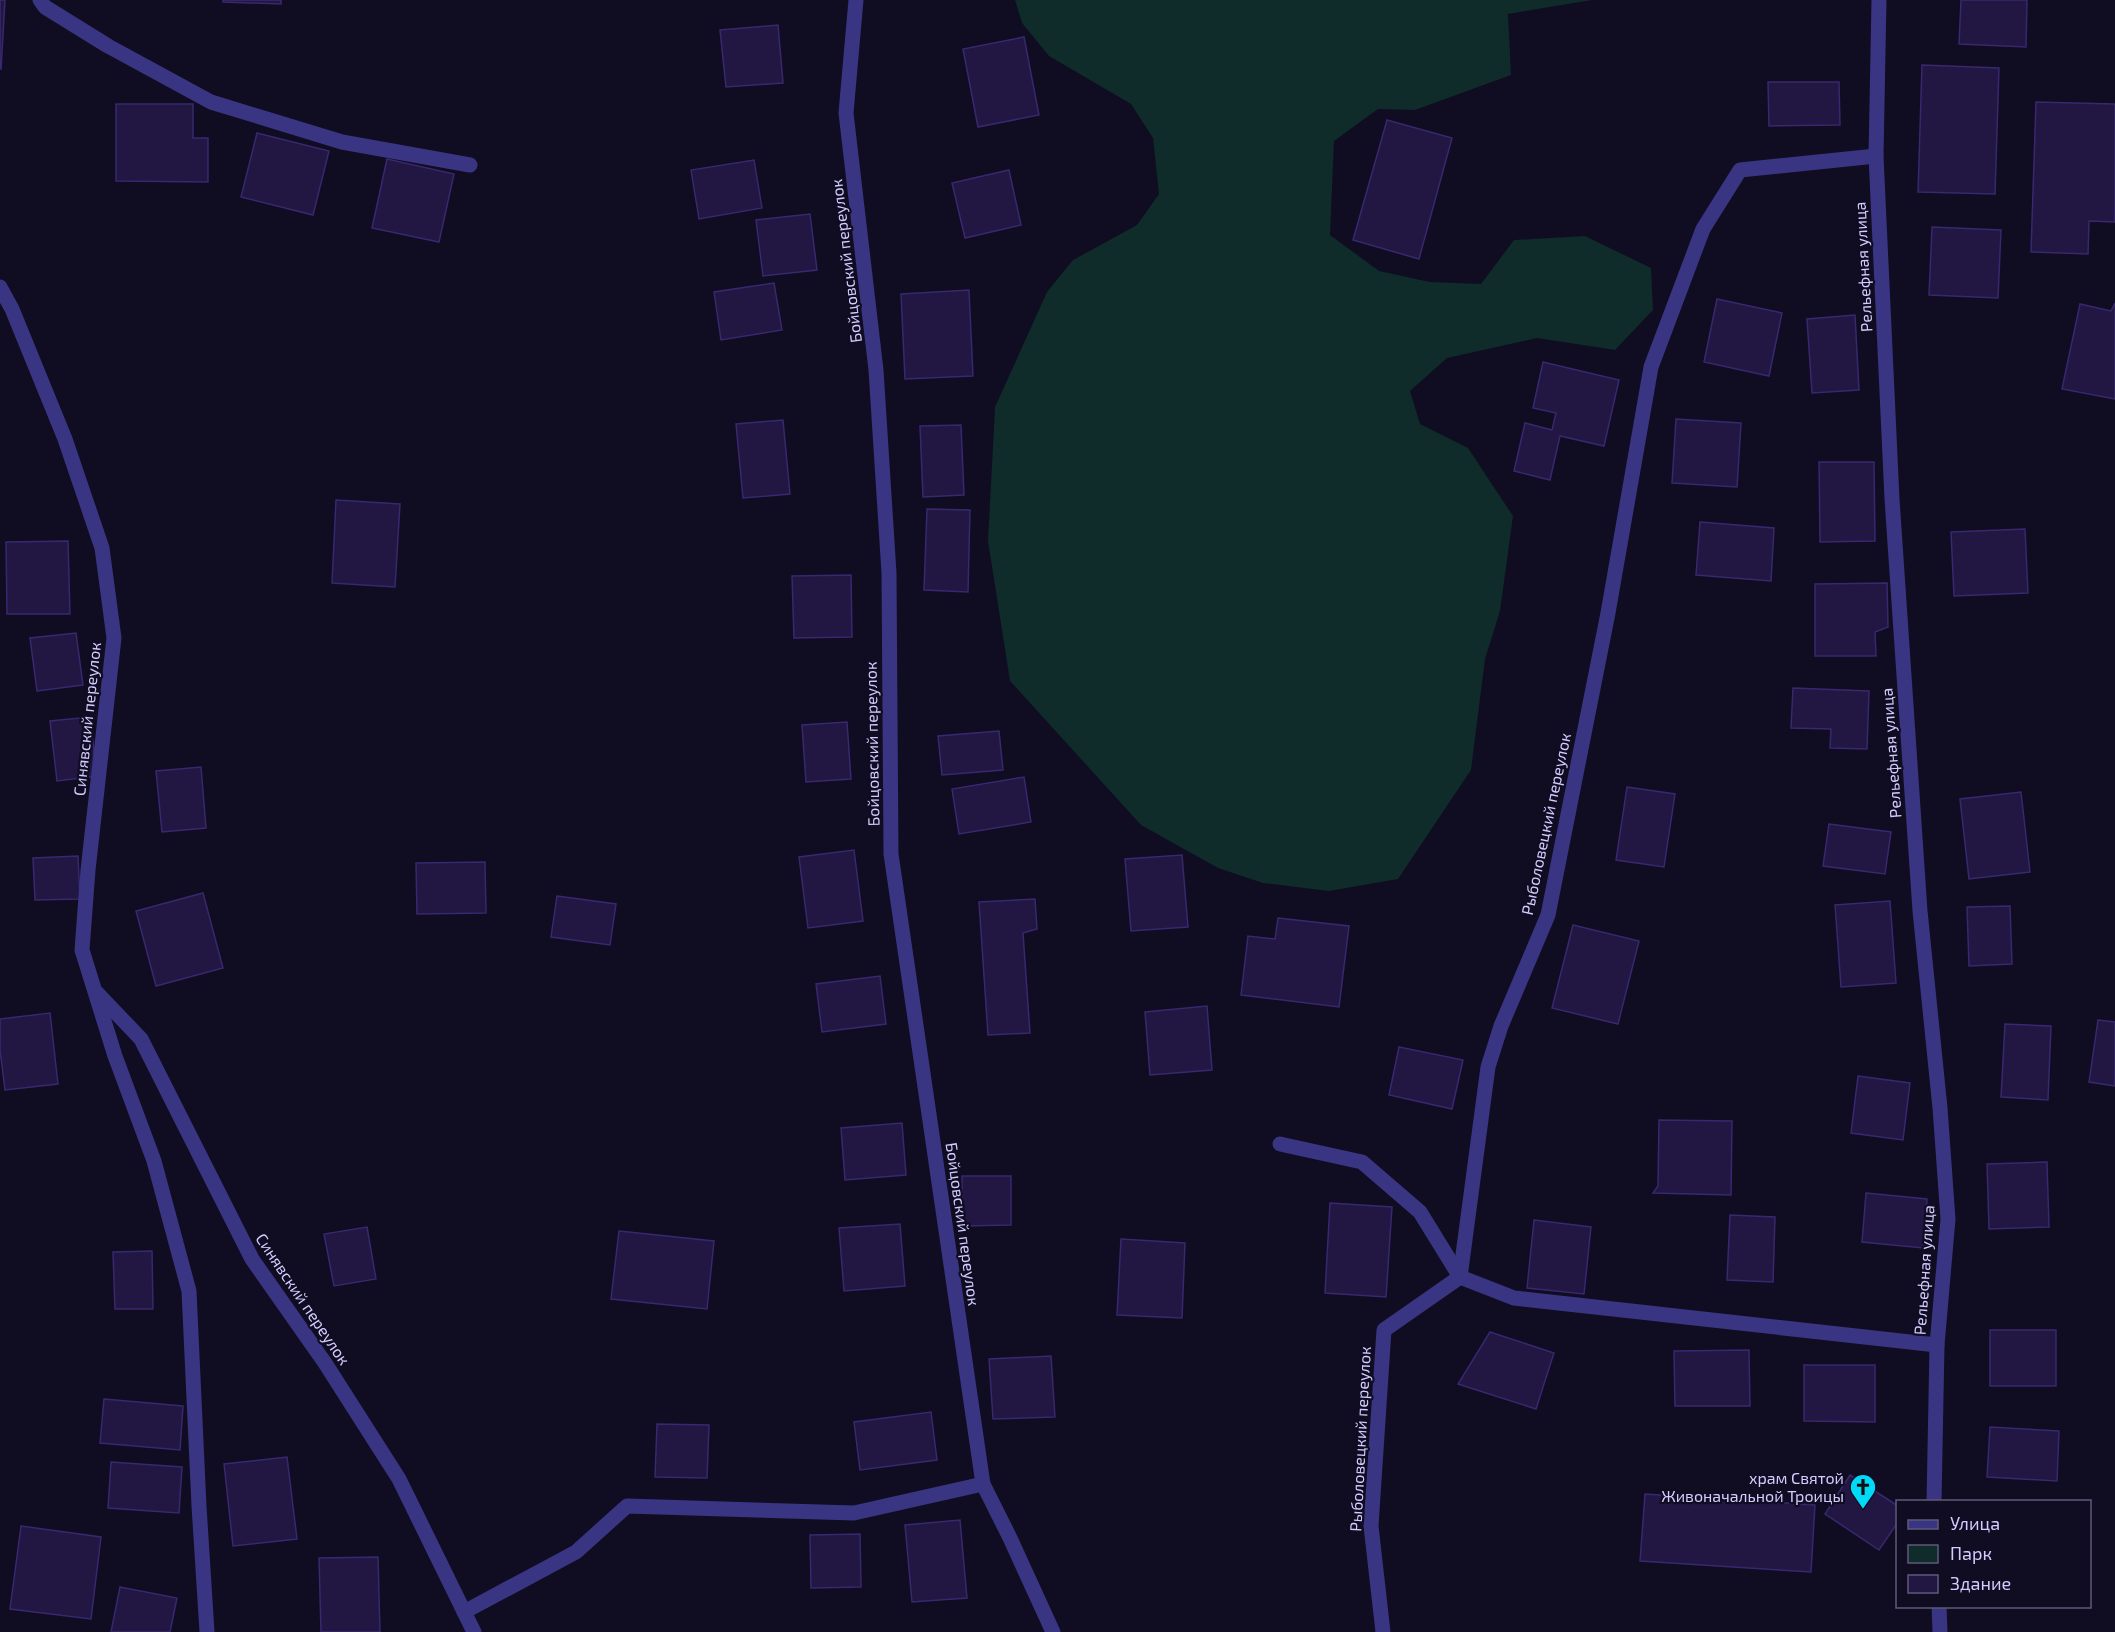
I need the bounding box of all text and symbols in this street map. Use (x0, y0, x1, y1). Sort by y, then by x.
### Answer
street label: Бойцовский переулок (826, 178, 866, 344)
street label: Рельефная улица (1850, 201, 1876, 333)
street label: Синявский переулок (69, 641, 105, 797)
street label: Бойцовский переулок (861, 661, 883, 827)
street label: Рельефная улица (1876, 687, 1906, 819)
street label: Рыболовецкий переулок (1517, 731, 1575, 917)
street label: Бойцовский переулок (942, 1141, 984, 1307)
street label: Рельефная улица (1909, 1204, 1939, 1336)
street label: Синявский переулок (251, 1229, 355, 1369)
street label: Рыболовецкий переулок (1345, 1345, 1375, 1532)
place label: храм Святой Живоначальной Троицы (1661, 1468, 1844, 1505)
church icon: храм Святой Живоначальной Троицы (1848, 1472, 1878, 1510)
legend (1896, 1500, 2091, 1608)
text: Улица (1950, 1512, 2000, 1534)
text: Парк (1950, 1542, 1992, 1564)
text: Здание (1950, 1572, 2011, 1594)

